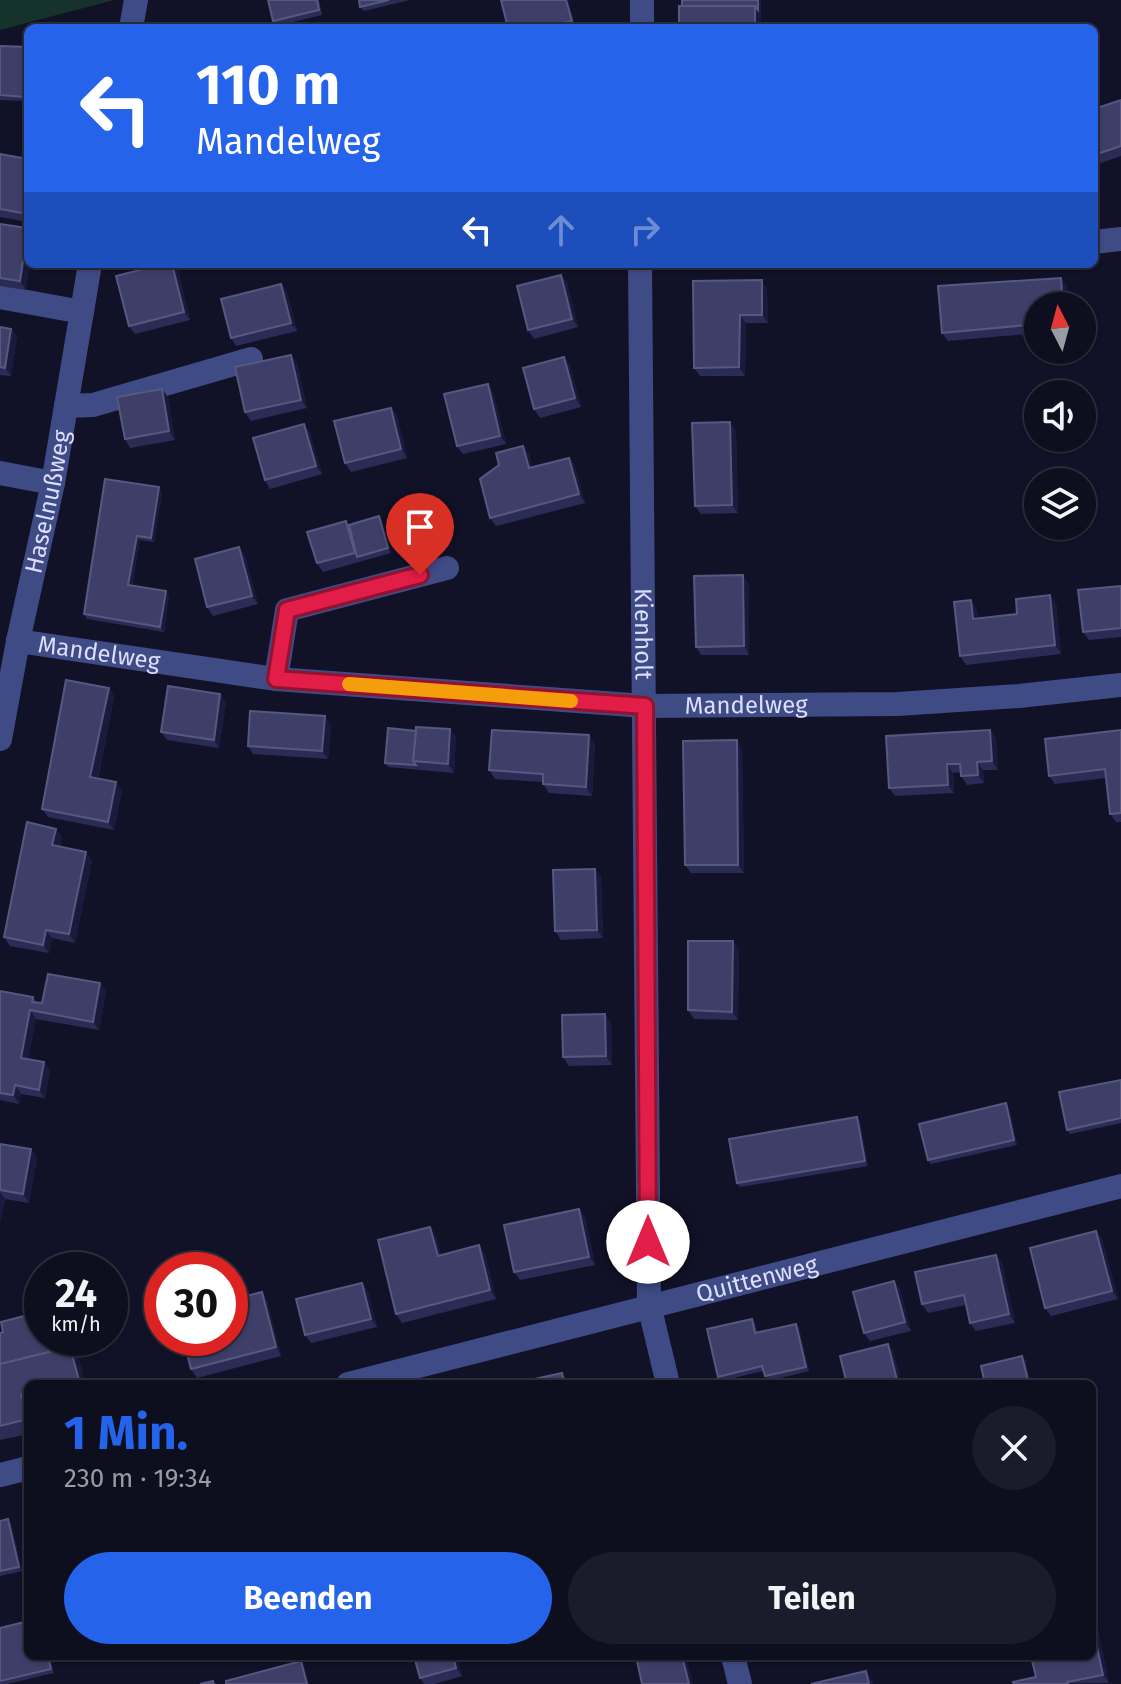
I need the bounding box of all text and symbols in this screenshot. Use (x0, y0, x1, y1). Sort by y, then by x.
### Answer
text: 110 m (196, 52, 340, 119)
icon: left (64, 56, 168, 160)
text: Mandelweg (196, 120, 381, 164)
icon: left (455, 208, 499, 252)
icon: ahead (539, 208, 583, 252)
icon: right (623, 208, 667, 252)
north arrow (1024, 292, 1096, 364)
map controls (1024, 292, 1096, 540)
button: sound (1024, 380, 1096, 452)
street label: Haselnußweg (19, 428, 76, 576)
button: layers (1024, 468, 1096, 540)
pin (386, 493, 454, 575)
icon: arrive (398, 505, 442, 549)
street label: Kienholt (629, 588, 658, 680)
street label: Mandelweg (36, 630, 163, 676)
street label: Mandelweg (685, 691, 808, 720)
position arrow (606, 1200, 690, 1284)
street label: Quittenweg (693, 1250, 821, 1308)
speed limit sign: 30 (144, 1252, 248, 1356)
text: 24 (55, 1270, 97, 1318)
text: km/h (51, 1312, 101, 1336)
text: 1 Min. (64, 1404, 188, 1462)
button: close (972, 1406, 1056, 1490)
text: 230 m · 19:34 (64, 1463, 211, 1494)
button: Beenden (64, 1552, 552, 1644)
button: Teilen (568, 1552, 1056, 1644)

